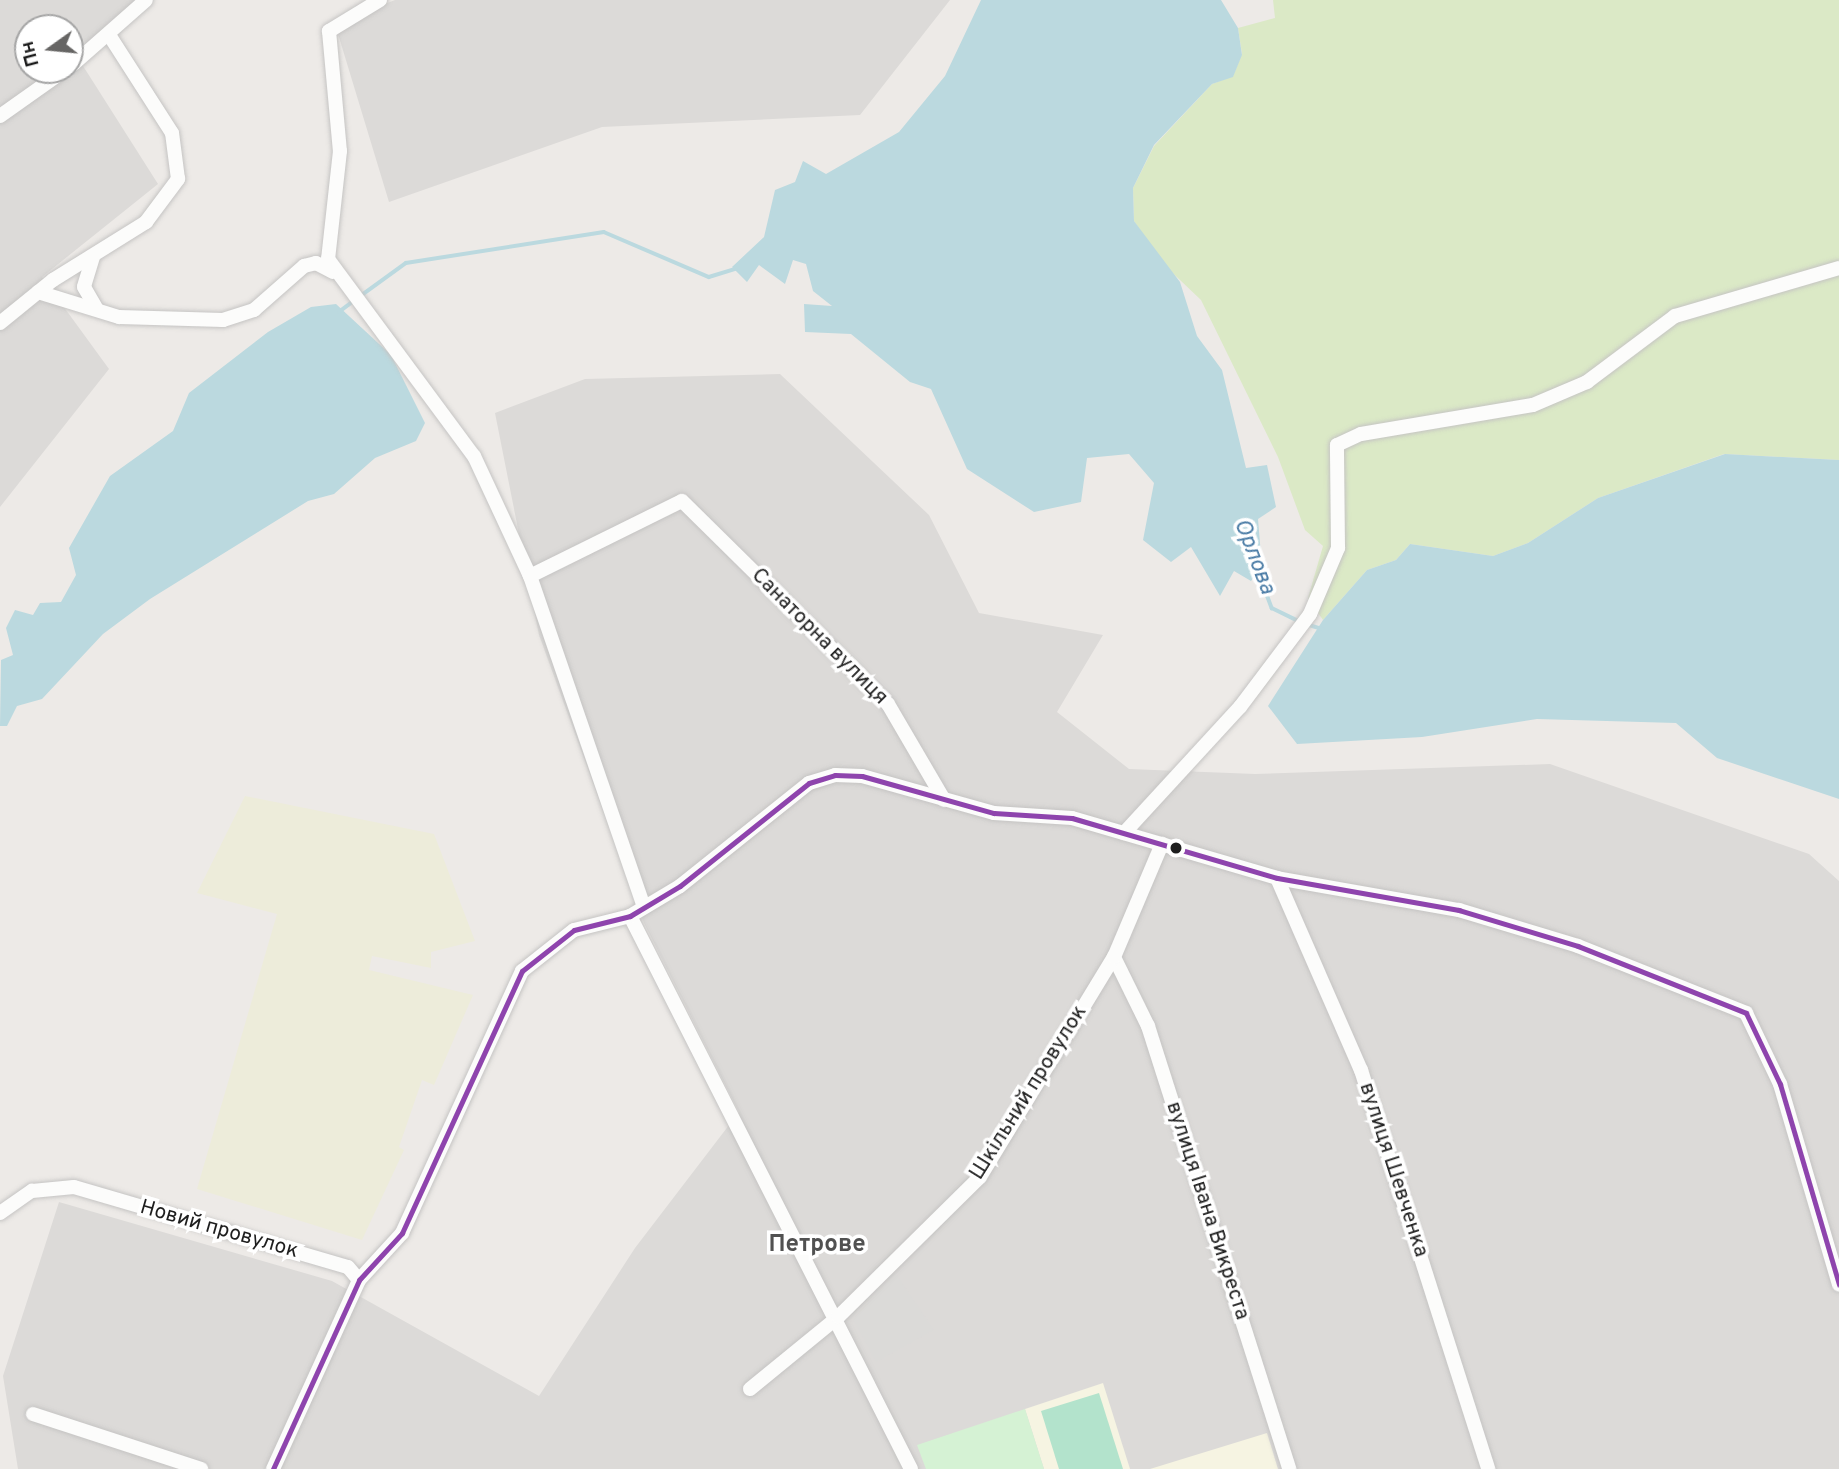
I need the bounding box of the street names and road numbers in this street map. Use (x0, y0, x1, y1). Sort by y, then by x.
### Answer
street label: Санаторна вулиця (745, 563, 893, 711)
street label: Шкільний провулок (965, 1001, 1093, 1185)
street label: вулиця Шевченка (1353, 1080, 1433, 1260)
street label: вулиця Івана Викреста (1160, 1099, 1254, 1323)
street label: Новий провулок (137, 1195, 301, 1265)

